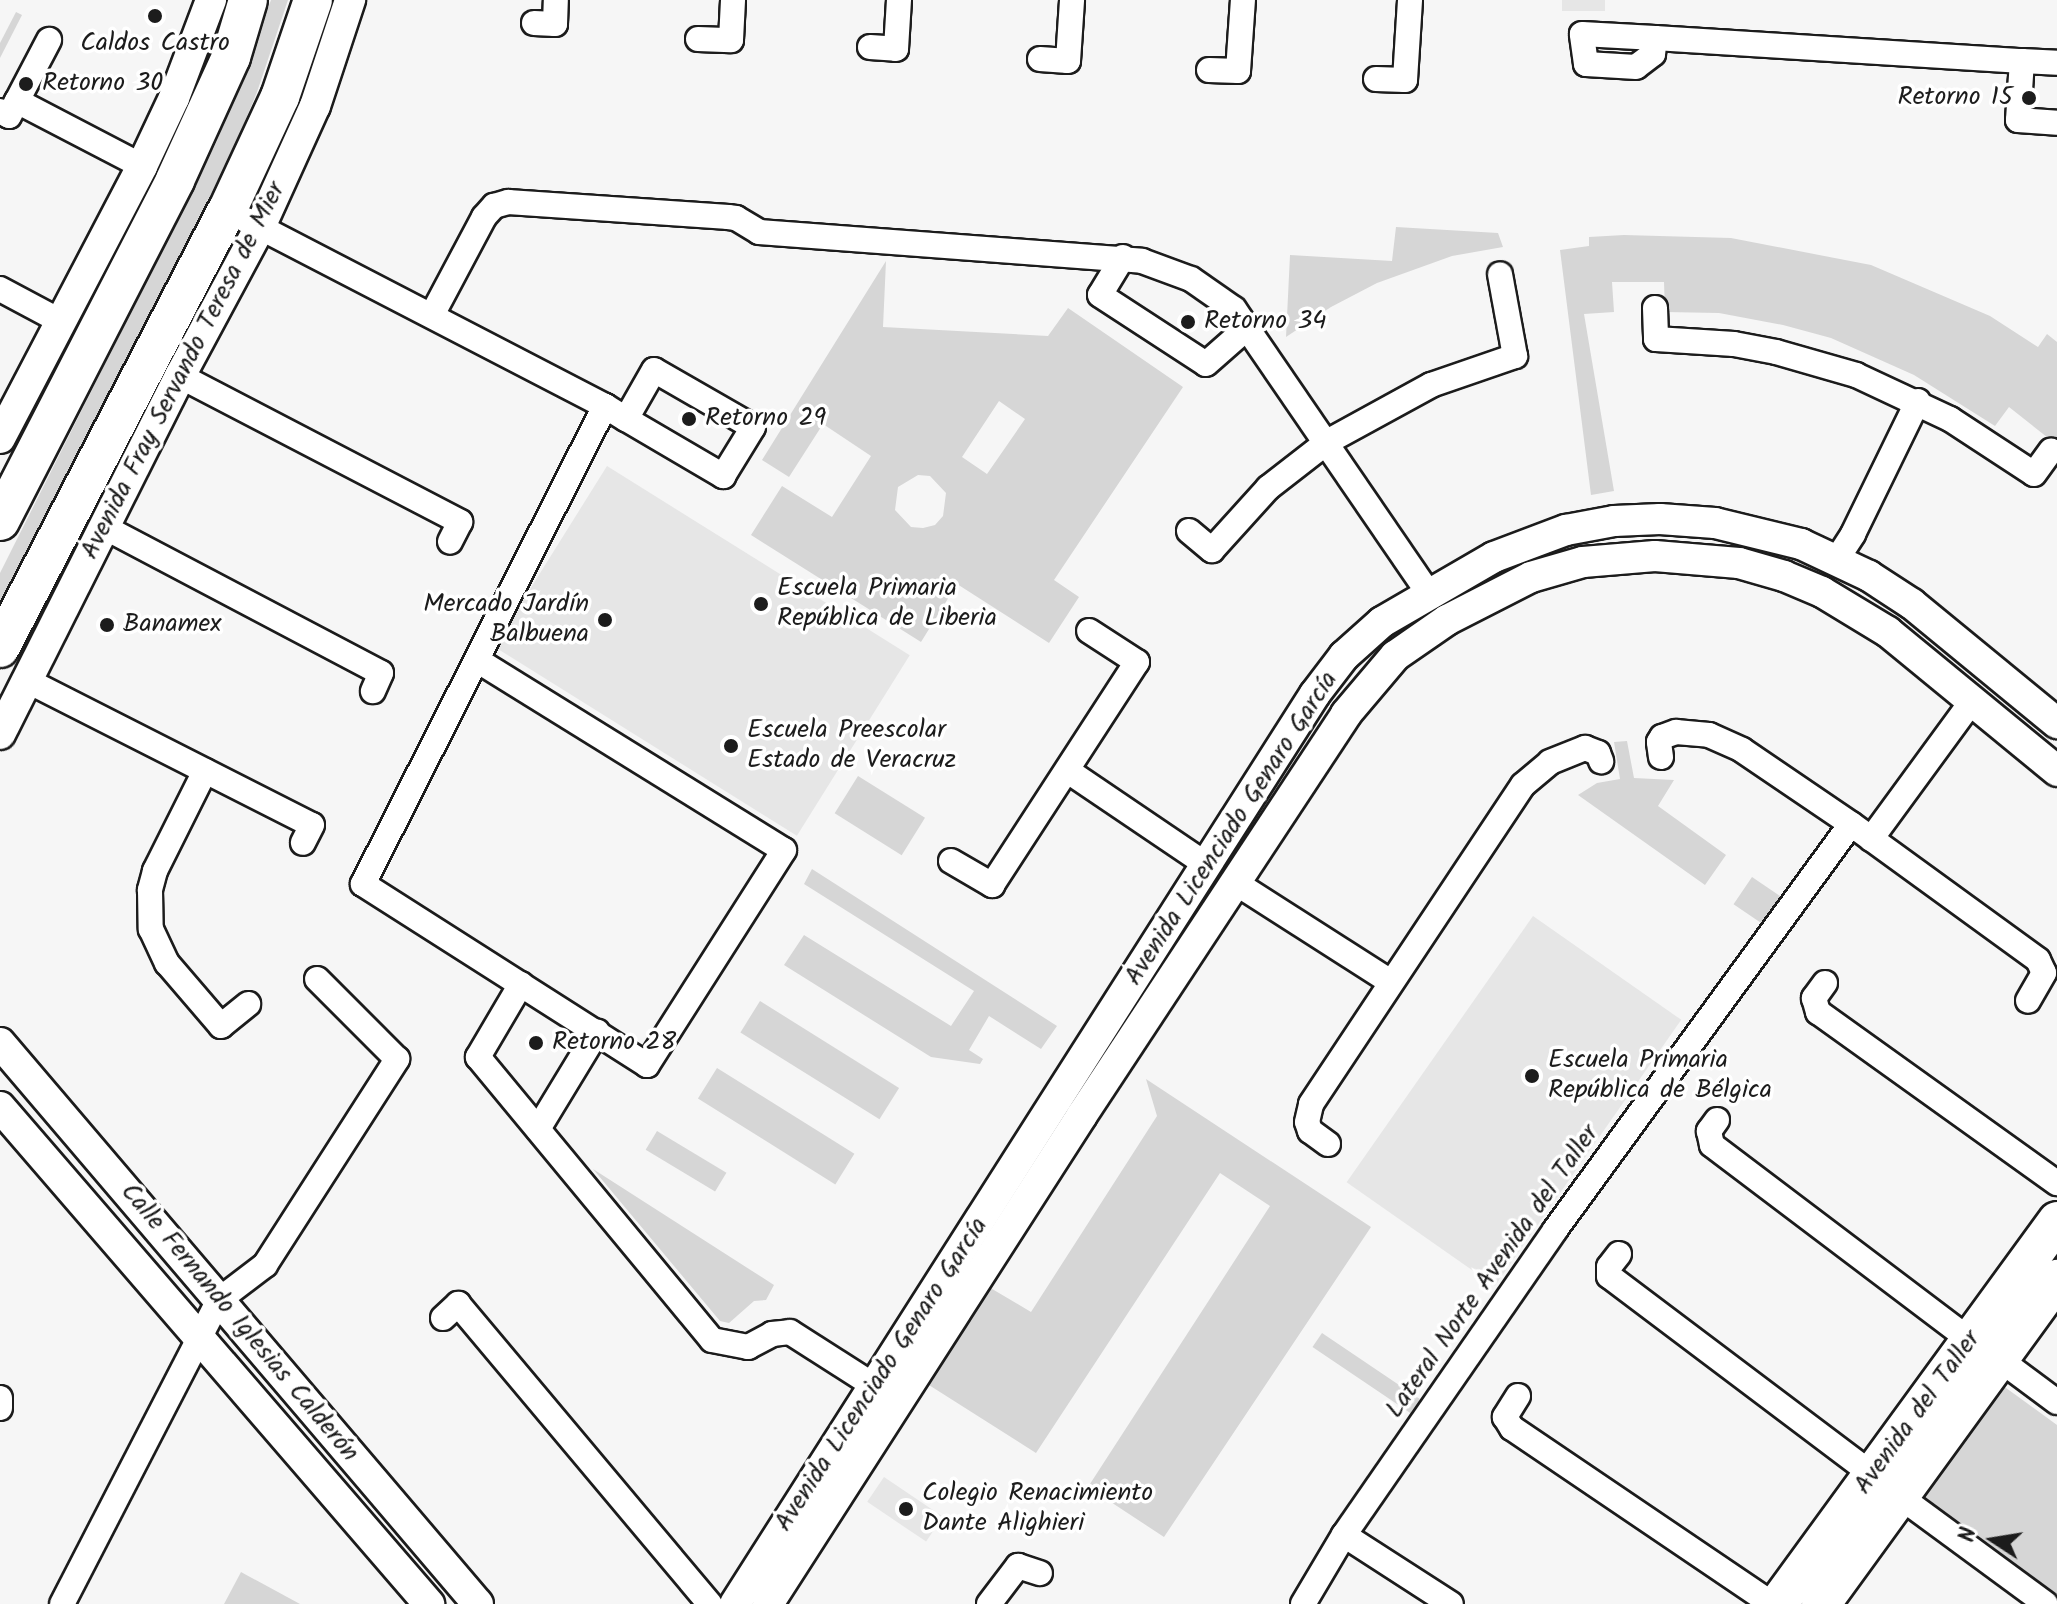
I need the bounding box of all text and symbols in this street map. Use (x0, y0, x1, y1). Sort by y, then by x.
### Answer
marker: Caldos Castro (146, 7, 164, 25)
place label: Caldos Castro (80, 28, 230, 60)
place label: Retorno 30 (42, 68, 163, 100)
marker: Retorno 30 (17, 75, 35, 93)
place label: Retorno 15 (1897, 82, 2013, 114)
marker: Retorno 15 (2020, 89, 2038, 107)
street label: Avenida Fray Servando Teresa de Mier (75, 177, 293, 565)
place label: Retorno 34 (1204, 306, 1327, 338)
marker: Retorno 34 (1179, 313, 1197, 331)
place label: Retorno 29 (705, 403, 826, 435)
marker: Retorno 29 (680, 410, 698, 428)
place label: Escuela Primaria República de Liberia (777, 573, 997, 634)
place label: Mercado Jardín Balbuena (423, 589, 589, 650)
marker: Escuela Primaria República de Liberia (752, 595, 770, 613)
place label: Banamex (123, 609, 221, 641)
marker: Mercado Jardín Balbuena (596, 611, 614, 629)
marker: Banamex (98, 616, 116, 634)
street label: Avenida Licenciado Genaro García (1119, 666, 1345, 992)
place label: Escuela Preescolar Estado de Veracruz (747, 715, 956, 776)
marker: Escuela Preescolar Estado de Veracruz (722, 737, 740, 755)
place label: Retorno 28 (552, 1027, 676, 1059)
marker: Retorno 28 (527, 1034, 545, 1052)
place label: Escuela Primaria República de Bélgica (1548, 1045, 1772, 1106)
marker: Escuela Primaria República de Bélgica (1523, 1067, 1541, 1085)
street label: Lateral Norte Avenida del Taller (1380, 1119, 1606, 1425)
street label: Calle Fernando Iglesias Calderón (113, 1177, 365, 1469)
street label: Avenida Licenciado Genaro García (769, 1212, 995, 1538)
street label: Avenida del Taller (1848, 1325, 1988, 1501)
place label: Colegio Renacimiento Dante Alighieri (922, 1478, 1153, 1540)
marker: Colegio Renacimiento Dante Alighieri (897, 1500, 915, 1518)
north arrow (1953, 1500, 2033, 1580)
text: N (1950, 1524, 1988, 1545)

